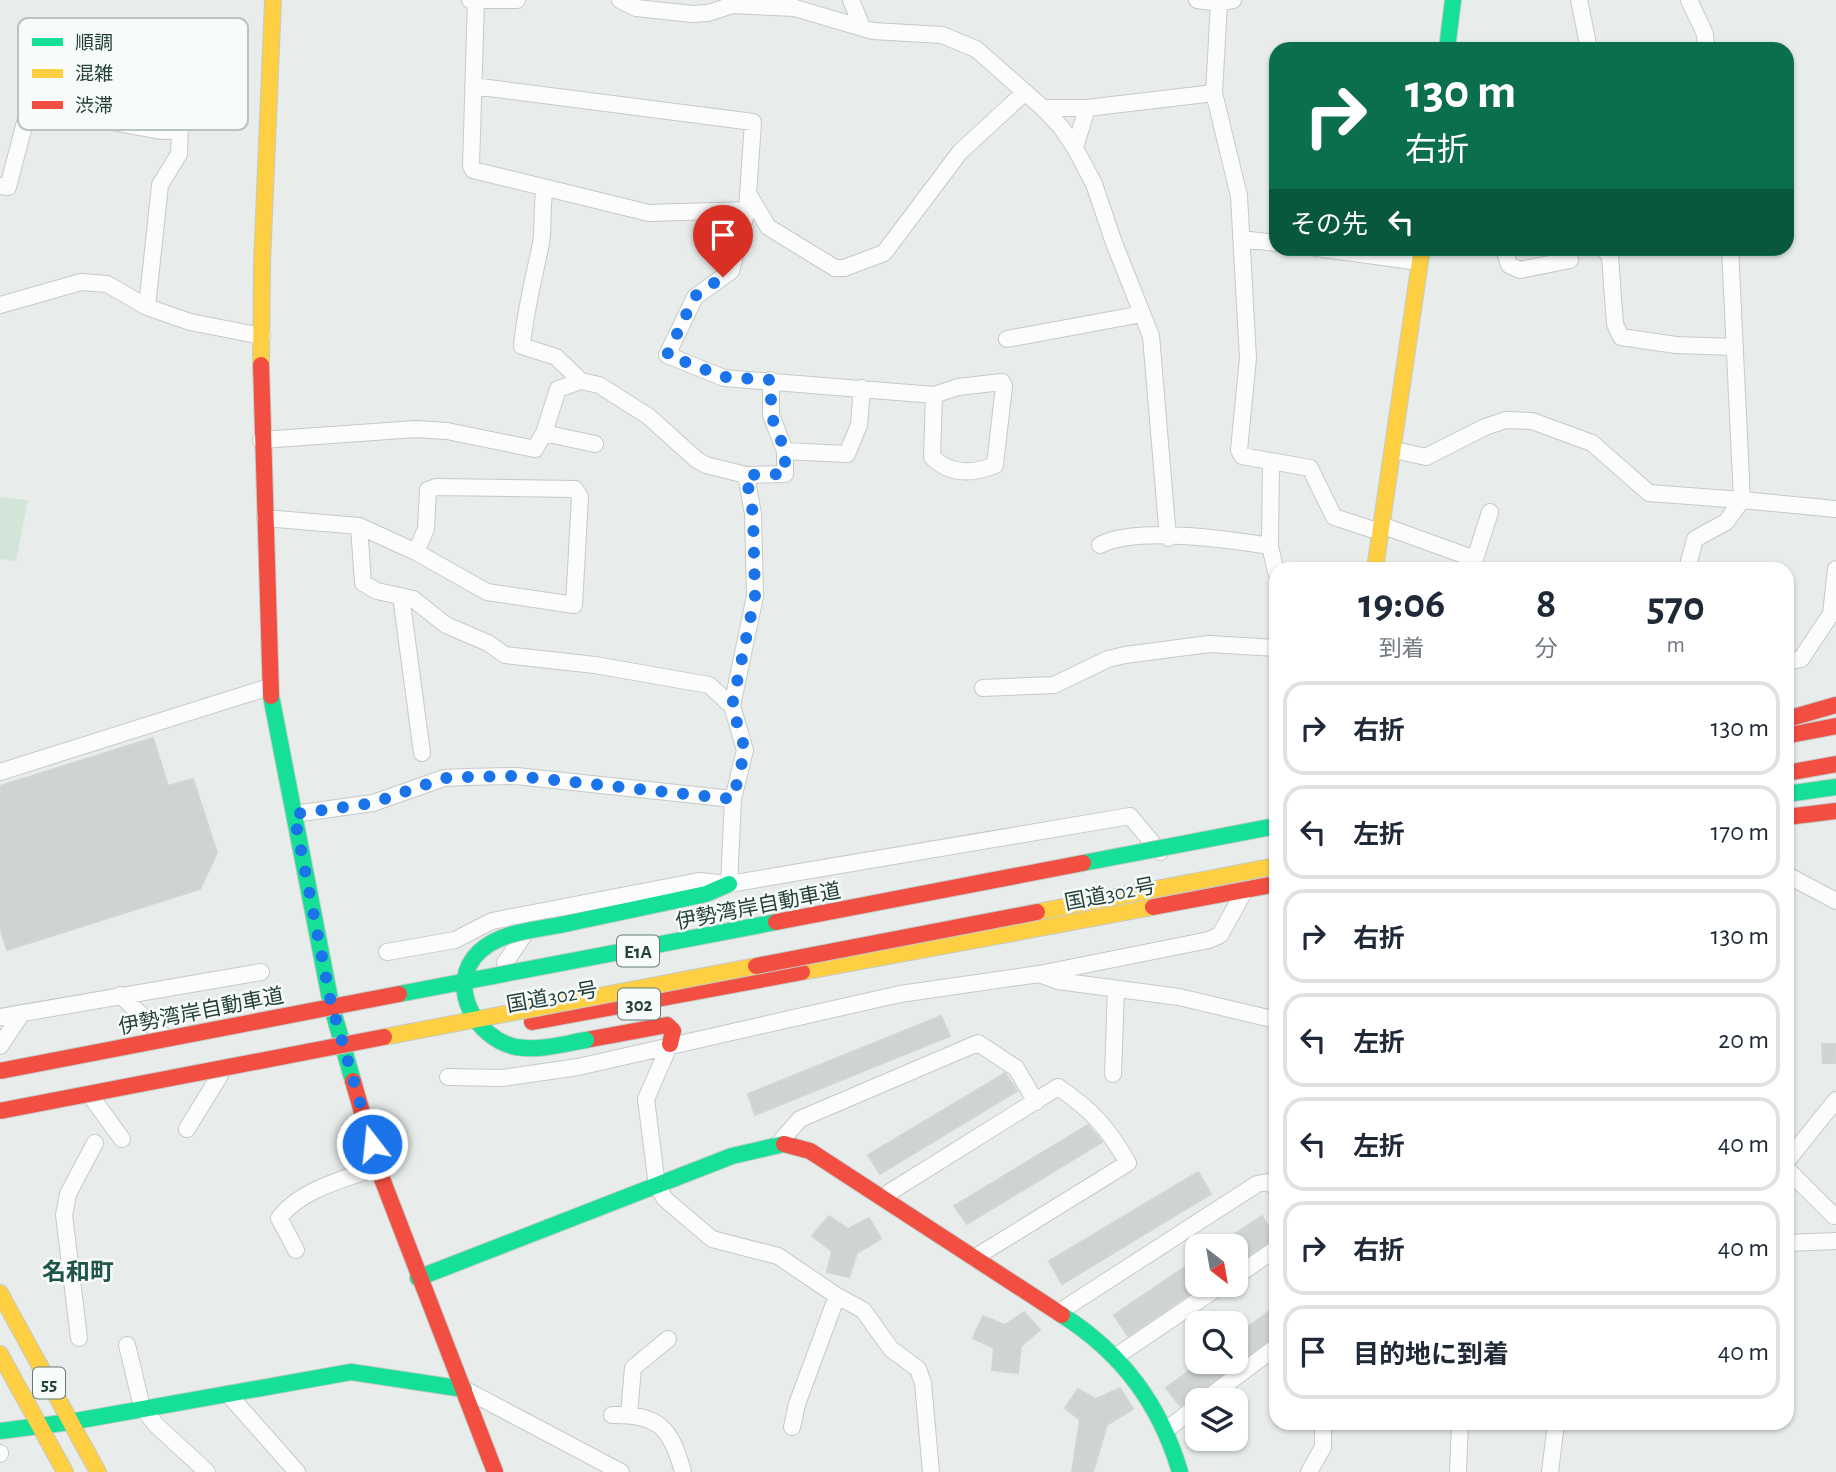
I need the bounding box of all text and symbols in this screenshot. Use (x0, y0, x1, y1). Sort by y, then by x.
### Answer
legend (18, 18, 248, 130)
text: 順調 (75, 33, 113, 53)
text: 混雑 (75, 63, 113, 84)
text: 130 m (1405, 68, 1516, 117)
icon: right (1290, 70, 1381, 161)
text: 渋滞 (75, 95, 113, 116)
text: 右折 (1405, 134, 1469, 166)
icon: left (1382, 203, 1420, 241)
pin (693, 205, 753, 277)
text: その先 (1290, 212, 1368, 238)
icon: arrive (704, 216, 742, 254)
text: 19:06 (1358, 583, 1445, 625)
text: 8 (1536, 583, 1556, 625)
text: 570 (1647, 586, 1705, 628)
text: m (1667, 634, 1685, 657)
text: 到着 (1379, 638, 1425, 661)
text: 分 (1535, 638, 1558, 661)
icon: right (1294, 709, 1332, 747)
text: 130 m (1711, 715, 1769, 741)
text: 右折 (1353, 718, 1405, 744)
icon: left (1294, 813, 1332, 851)
text: 170 m (1710, 819, 1769, 845)
text: 左折 (1353, 822, 1405, 848)
street label: 国道302号 (1063, 874, 1157, 914)
street label: 伊勢湾岸自動車道 (673, 879, 843, 933)
icon: right (1294, 917, 1332, 955)
text: 130 m (1711, 923, 1769, 949)
text: 右折 (1353, 926, 1405, 952)
road number: E1A (617, 936, 659, 967)
street label: 国道302号 (505, 978, 599, 1016)
street label: 伊勢湾岸自動車道 (116, 984, 286, 1038)
road number: 302 (618, 988, 660, 1020)
icon: left (1294, 1021, 1332, 1059)
text: 20 m (1718, 1027, 1769, 1053)
text: 左折 (1353, 1030, 1405, 1056)
position arrow (335, 1107, 409, 1181)
icon: left (1294, 1125, 1332, 1163)
text: 40 m (1718, 1131, 1769, 1157)
text: 左折 (1353, 1134, 1405, 1160)
icon: right (1294, 1229, 1332, 1267)
north arrow (1185, 1234, 1248, 1297)
map controls (1185, 1234, 1248, 1451)
text: 40 m (1718, 1235, 1769, 1261)
text: 右折 (1353, 1238, 1405, 1264)
district label: 名和町 (42, 1259, 114, 1285)
button: search (1185, 1311, 1248, 1374)
icon: arrive (1294, 1333, 1332, 1371)
text: 40 m (1718, 1339, 1769, 1365)
text: 目的地に到着 (1353, 1342, 1509, 1368)
road number: 55 (33, 1368, 65, 1399)
button: layers (1185, 1388, 1248, 1451)

